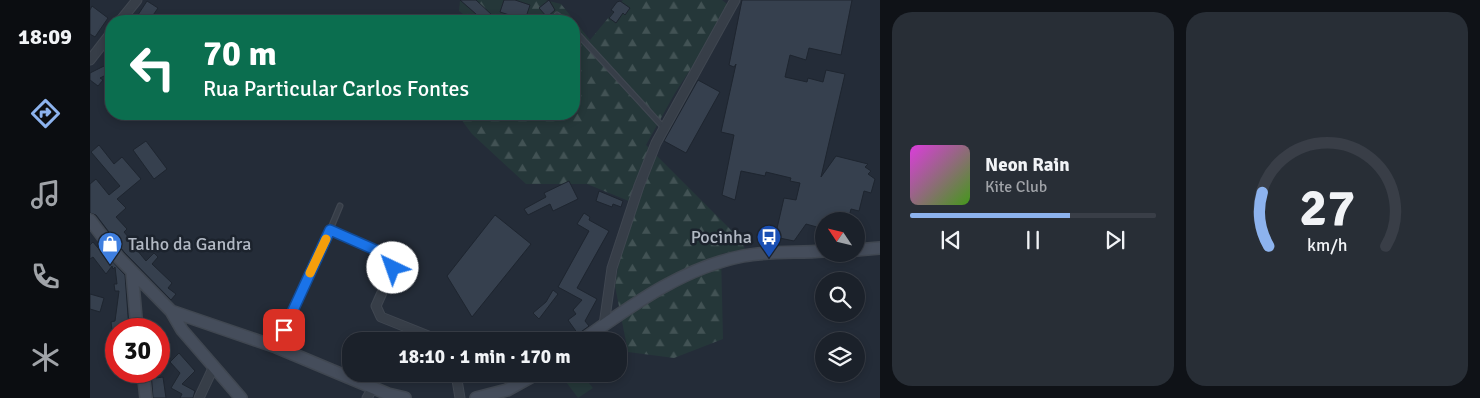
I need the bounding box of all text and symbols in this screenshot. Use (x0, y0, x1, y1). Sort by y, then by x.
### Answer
text: 18:09 (18, 23, 72, 50)
text: 70 m (203, 32, 277, 75)
icon: left (120, 35, 185, 100)
text: Rua Particular Carlos Fontes (203, 75, 469, 102)
icon: directions (28, 96, 63, 131)
text: Neon Rain (985, 153, 1070, 177)
text: 27 (1299, 176, 1355, 240)
icon: music (28, 177, 63, 212)
text: Kite Club (985, 177, 1047, 197)
north arrow (815, 212, 865, 262)
map controls (815, 212, 865, 382)
bus stop icon: Pocinha (756, 224, 782, 258)
place label: Pocinha (691, 226, 752, 248)
icon: previous (937, 226, 965, 254)
icon: pause (1019, 226, 1047, 254)
icon: next (1101, 226, 1129, 254)
shop icon: Talho da Gandra (97, 231, 123, 265)
place label: Talho da Gandra (128, 233, 251, 255)
text: km/h (1307, 234, 1347, 256)
position arrow (366, 241, 418, 293)
icon: phone (28, 259, 63, 294)
button: search (815, 272, 865, 322)
pin (263, 309, 305, 351)
icon: arrive (270, 316, 298, 344)
speed limit sign: 30 (105, 318, 170, 383)
button: layers (815, 332, 865, 382)
icon: climate (28, 340, 63, 375)
text: 18:10 · 1 min · 170 m (398, 345, 571, 369)

